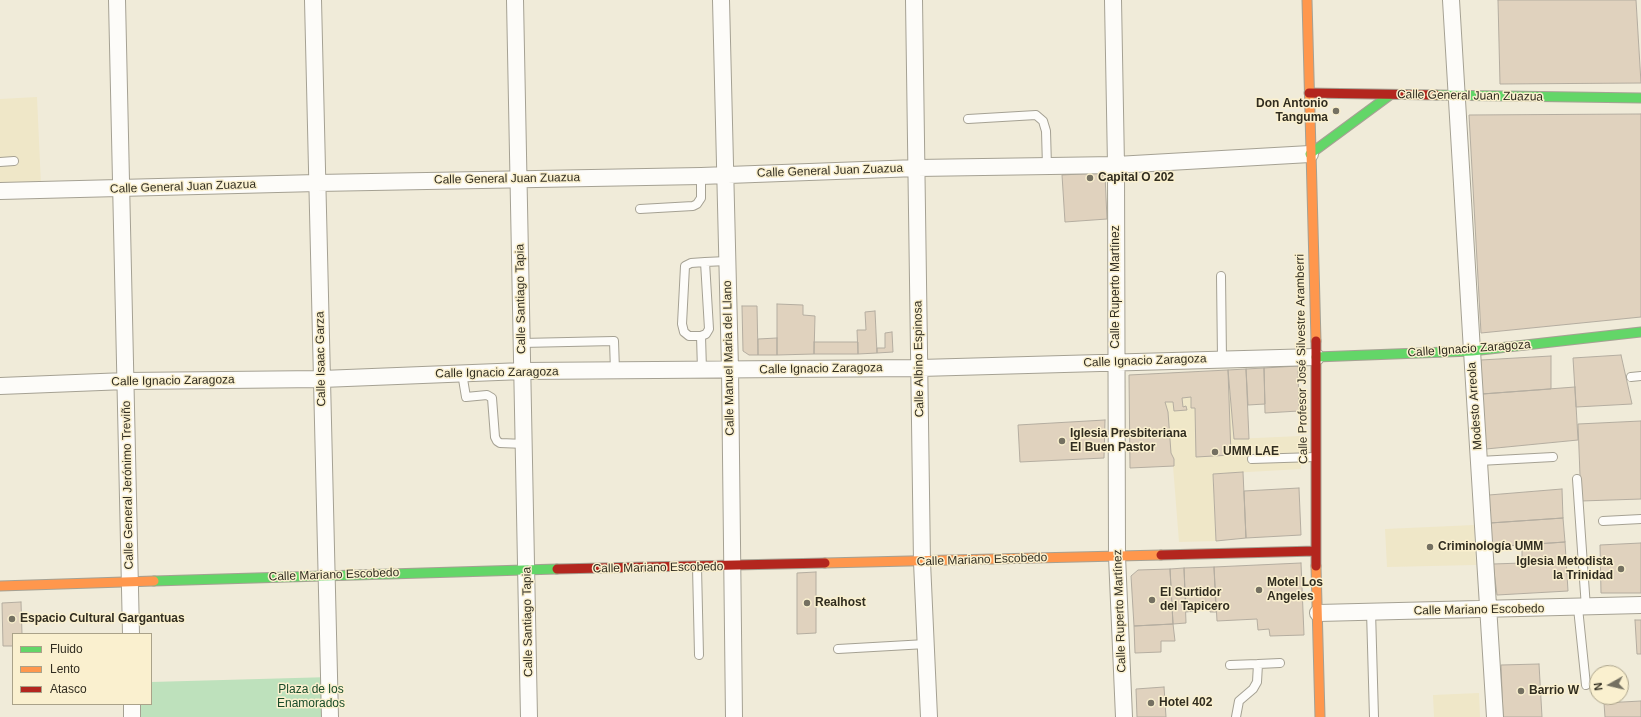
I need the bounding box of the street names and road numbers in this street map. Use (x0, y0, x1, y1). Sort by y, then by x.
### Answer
street label: Calle General Juan Zuazua (1397, 88, 1543, 104)
street label: Calle General Juan Zuazua (757, 161, 903, 181)
street label: Calle General Juan Zuazua (434, 171, 580, 187)
street label: Calle General Juan Zuazua (110, 177, 256, 197)
street label: Calle Ruperto Martínez (1109, 225, 1123, 349)
street label: Calle Santiago Tapia (513, 244, 529, 354)
street label: Calle Profesor José Silvestre Aramberri (1293, 254, 1311, 464)
street label: Calle Manuel Maria del Llano (720, 280, 738, 436)
street label: Calle Albino Espinosa (911, 301, 927, 417)
street label: Calle Isaac Garza (313, 311, 329, 407)
street label: Calle Ignacio Zaragoza (1407, 338, 1531, 360)
street label: Calle Ignacio Zaragoza (1083, 352, 1207, 370)
street label: Calle Ignacio Zaragoza (759, 361, 883, 377)
street label: Modesto Arreola (1465, 362, 1485, 450)
street label: Calle Ignacio Zaragoza (435, 365, 559, 381)
street label: Calle Ignacio Zaragoza (111, 373, 235, 389)
street label: Calle General Jerónimo Treviño (119, 400, 137, 570)
street label: Calle Ruperto Martínez (1111, 549, 1129, 673)
street label: Calle Mariano Escobedo (916, 551, 1048, 569)
street label: Calle Mariano Escobedo (593, 560, 723, 576)
street label: Calle Mariano Escobedo (268, 566, 400, 584)
street label: Calle Santiago Tapia (520, 567, 536, 677)
street label: Calle Mariano Escobedo (1414, 602, 1544, 618)

